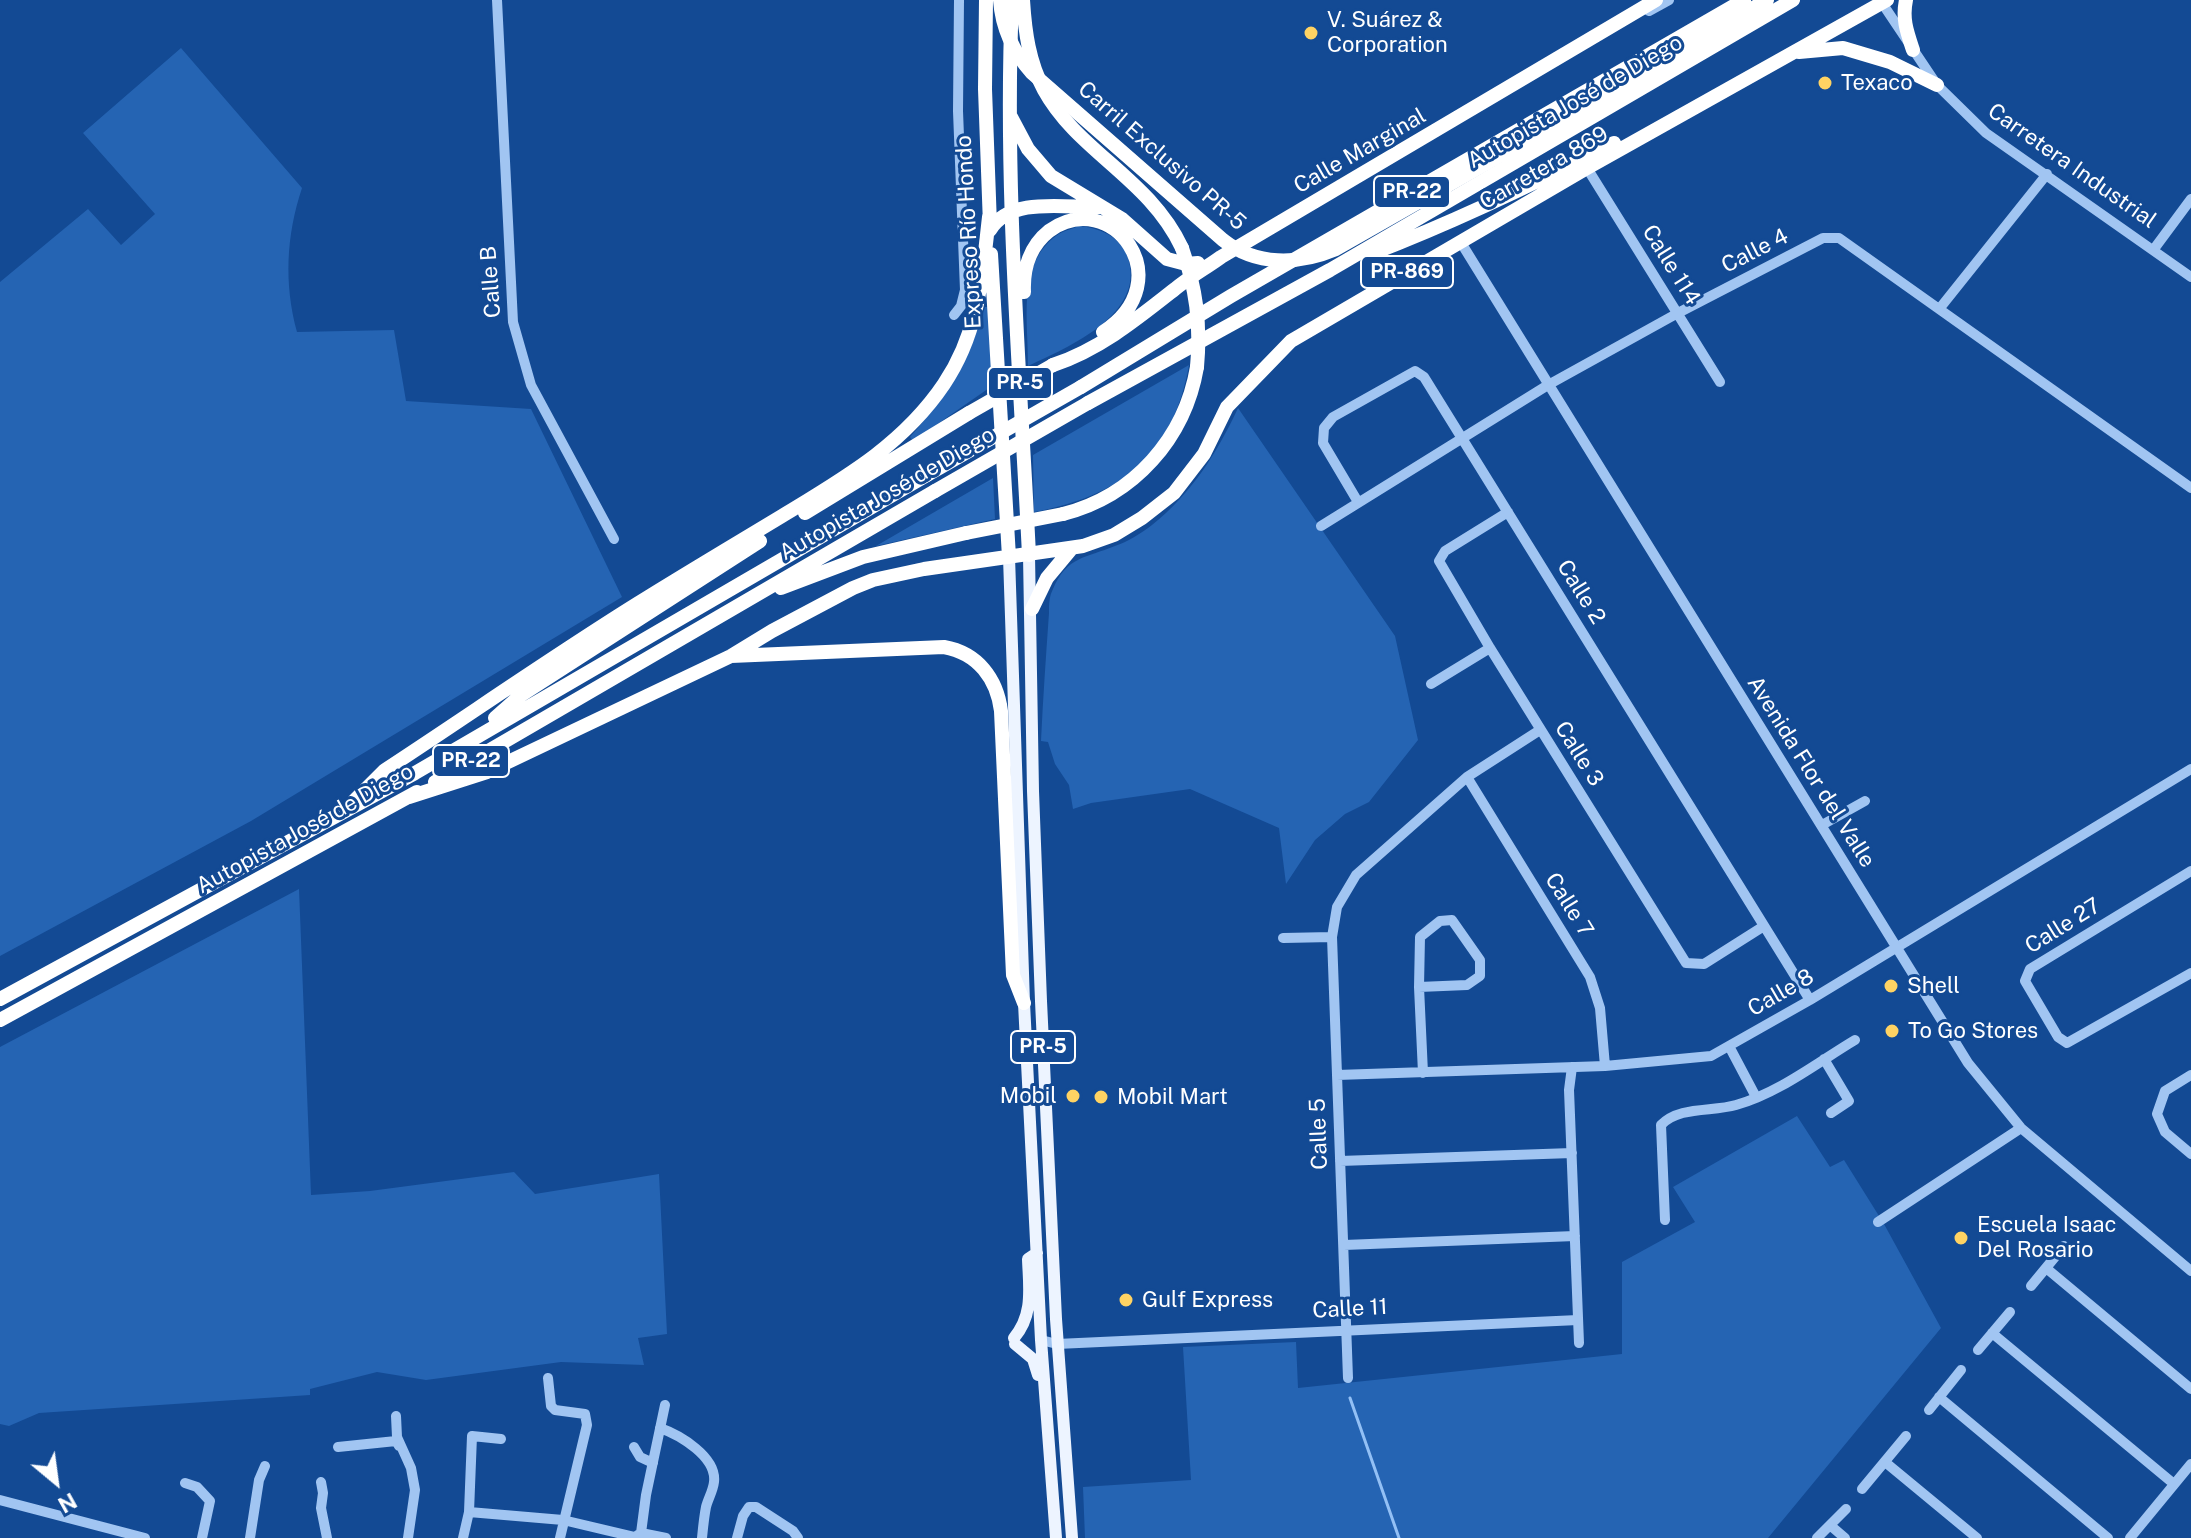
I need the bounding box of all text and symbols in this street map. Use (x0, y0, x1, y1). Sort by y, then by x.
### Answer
place label: V. Suárez & Corporation (1327, 7, 1448, 58)
marker: V. Suárez & Corporation (1302, 24, 1320, 42)
street label: Autopista José de Diego (1463, 30, 1687, 174)
place label: Texaco (1841, 70, 1913, 96)
marker: Texaco (1816, 74, 1834, 92)
street label: Carril Exclusivo PR-5 (1073, 76, 1251, 236)
street label: Carretera Industrial (1983, 98, 2161, 234)
street label: Calle Marginal (1289, 103, 1431, 199)
street label: Carretera 869 (1475, 121, 1613, 215)
street label: Expreso Río Hondo (951, 134, 987, 330)
road number: PR-22 (1374, 176, 1450, 208)
street label: Calle 114 (1636, 220, 1706, 310)
street label: Calle 4 (1717, 223, 1793, 279)
street label: Calle B (475, 245, 507, 319)
road number: PR-869 (1361, 256, 1453, 288)
road number: PR-5 (988, 367, 1052, 399)
street label: Autopista José de Diego (775, 422, 999, 566)
street label: Calle 2 (1551, 555, 1611, 629)
street label: Avenida Flor del Valle (1741, 672, 1881, 872)
street label: Calle 3 (1549, 717, 1609, 791)
road number: PR-22 (433, 745, 509, 777)
street label: Autopista José de Diego (192, 758, 418, 900)
street label: Calle 7 (1539, 868, 1599, 942)
street label: Calle 27 (2020, 893, 2106, 959)
street label: Calle 8 (1743, 964, 1819, 1022)
place label: Shell (1907, 973, 1960, 999)
marker: Shell (1882, 977, 1900, 995)
place label: To Go Stores (1908, 1018, 2038, 1044)
marker: To Go Stores (1883, 1022, 1901, 1040)
road number: PR-5 (1011, 1031, 1075, 1063)
place label: Mobil (1000, 1083, 1057, 1109)
place label: Mobil Mart (1117, 1084, 1228, 1110)
marker: Mobil (1064, 1087, 1082, 1105)
marker: Mobil Mart (1092, 1088, 1110, 1106)
street label: Calle 5 (1305, 1098, 1333, 1170)
place label: Escuela Isaac Del Rosario (1977, 1212, 2116, 1264)
marker: Escuela Isaac Del Rosario (1952, 1229, 1970, 1247)
place label: Gulf Express (1142, 1287, 1273, 1313)
marker: Gulf Express (1117, 1291, 1135, 1309)
street label: Calle 11 (1312, 1294, 1388, 1324)
north arrow (16, 1442, 96, 1522)
text: N (54, 1487, 81, 1519)

